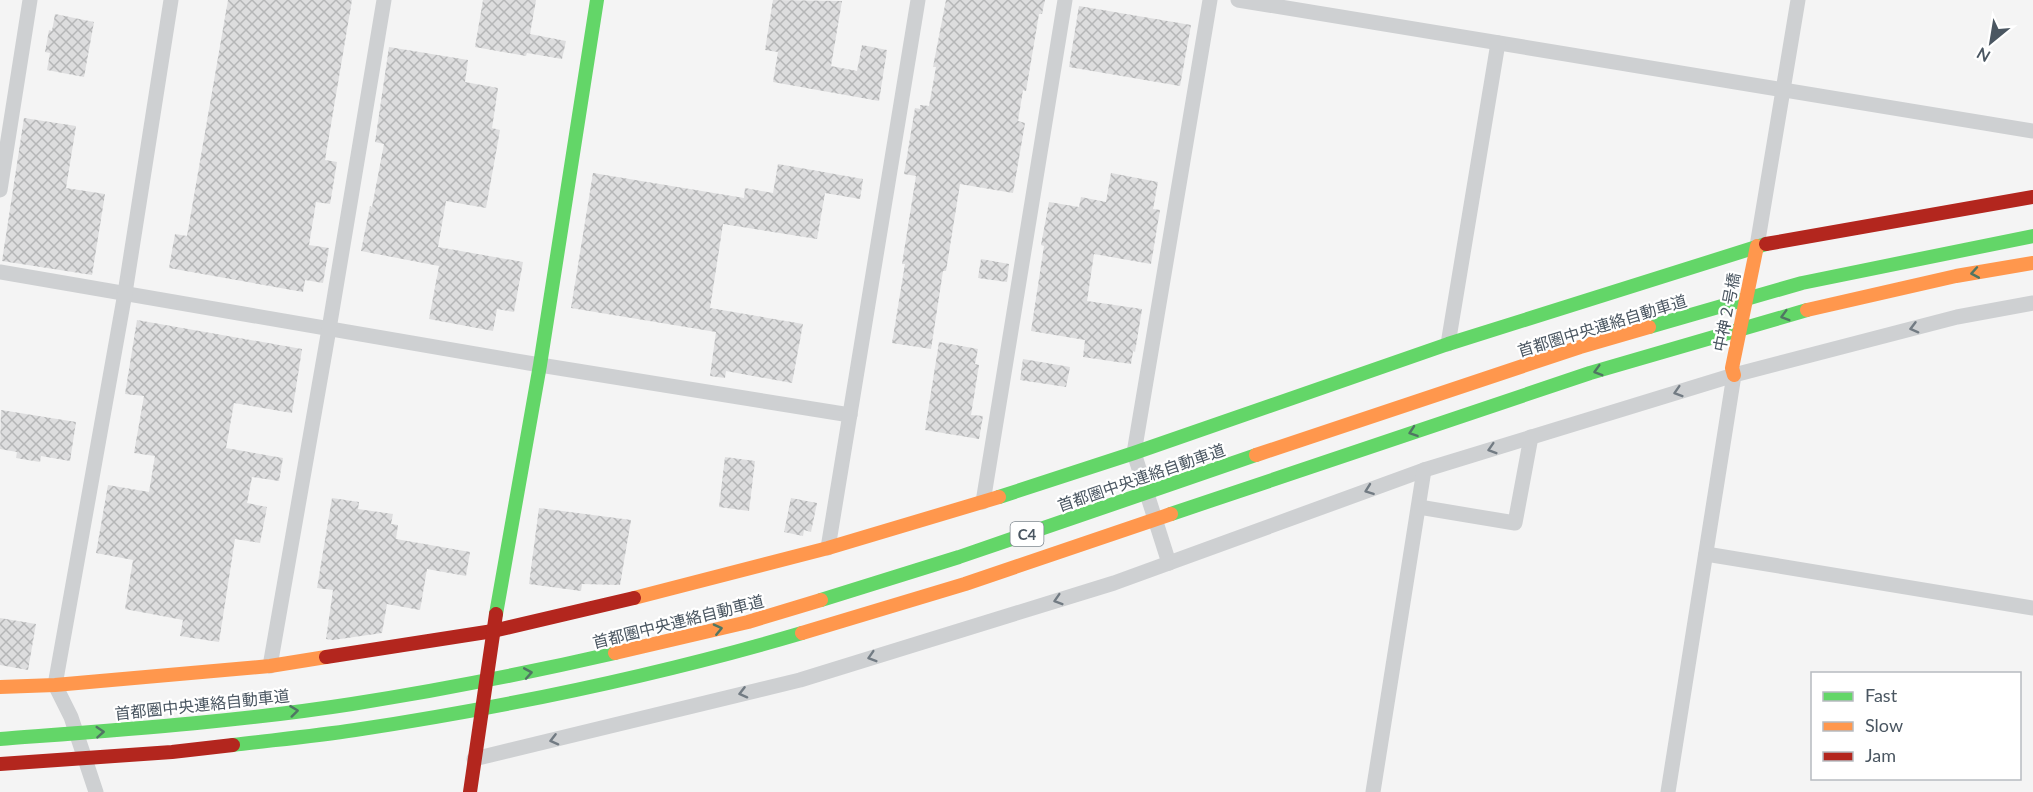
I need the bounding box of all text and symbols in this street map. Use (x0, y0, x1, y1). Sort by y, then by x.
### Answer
north arrow (1961, 12, 2021, 72)
text: N (1973, 44, 1993, 67)
one-way arrow (1971, 266, 1980, 278)
street label: 中神２号橋 (1709, 271, 1743, 353)
street label: 首都圏中央連絡自動車道 (1515, 290, 1689, 360)
one-way arrow (1780, 309, 1791, 321)
one-way arrow (1909, 321, 1920, 333)
one-way arrow (1593, 364, 1604, 376)
one-way arrow (1673, 385, 1684, 397)
one-way arrow (1408, 424, 1419, 437)
street label: 首都圏中央連絡自動車道 (1055, 439, 1227, 515)
one-way arrow (1487, 442, 1498, 454)
one-way arrow (1365, 482, 1375, 495)
road number: C4 (1010, 522, 1044, 546)
street label: 首都圏中央連絡自動車道 (590, 590, 766, 652)
one-way arrow (1054, 593, 1064, 605)
one-way arrow (713, 623, 723, 636)
one-way arrow (867, 650, 878, 663)
one-way arrow (523, 667, 533, 679)
legend (1811, 672, 2021, 780)
text: Fast (1865, 684, 1898, 706)
street label: 首都圏中央連絡自動車道 (113, 685, 291, 723)
one-way arrow (738, 686, 748, 699)
one-way arrow (290, 706, 299, 718)
text: Slow (1865, 714, 1903, 736)
one-way arrow (96, 725, 105, 738)
one-way arrow (549, 732, 559, 745)
text: Jam (1865, 744, 1896, 766)

